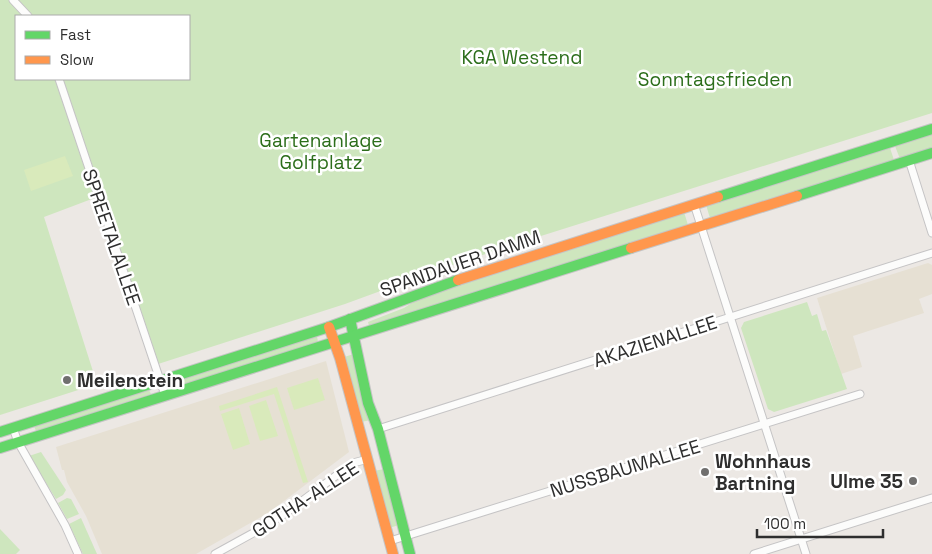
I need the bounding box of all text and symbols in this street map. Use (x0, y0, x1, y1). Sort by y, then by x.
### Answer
legend (15, 15, 190, 80)
text: Fast (60, 25, 91, 44)
park label: KGA Westend (462, 45, 582, 70)
text: Slow (60, 50, 94, 69)
park label: Sonntagsfrieden (638, 67, 792, 92)
park label: Gartenanlage Golfplatz (259, 128, 383, 175)
street label: SPREETALALLEE (76, 166, 147, 309)
street label: SPANDAUER DAMM (377, 224, 544, 303)
street label: AKAZIENALLEE (590, 310, 720, 373)
place label: Meilenstein (77, 368, 183, 393)
marker: Meilenstein (61, 374, 73, 386)
street label: NUSSBAUMALLEE (547, 434, 703, 503)
place label: Wohnhaus Bartning (715, 449, 811, 496)
street label: GOTHA-ALLEE (247, 456, 363, 543)
marker: Wohnhaus Bartning (699, 466, 711, 478)
place label: Ulme 35 (830, 469, 903, 494)
marker: Ulme 35 (907, 475, 919, 487)
scale bar (757, 506, 883, 538)
text: 100 m (764, 514, 806, 533)

